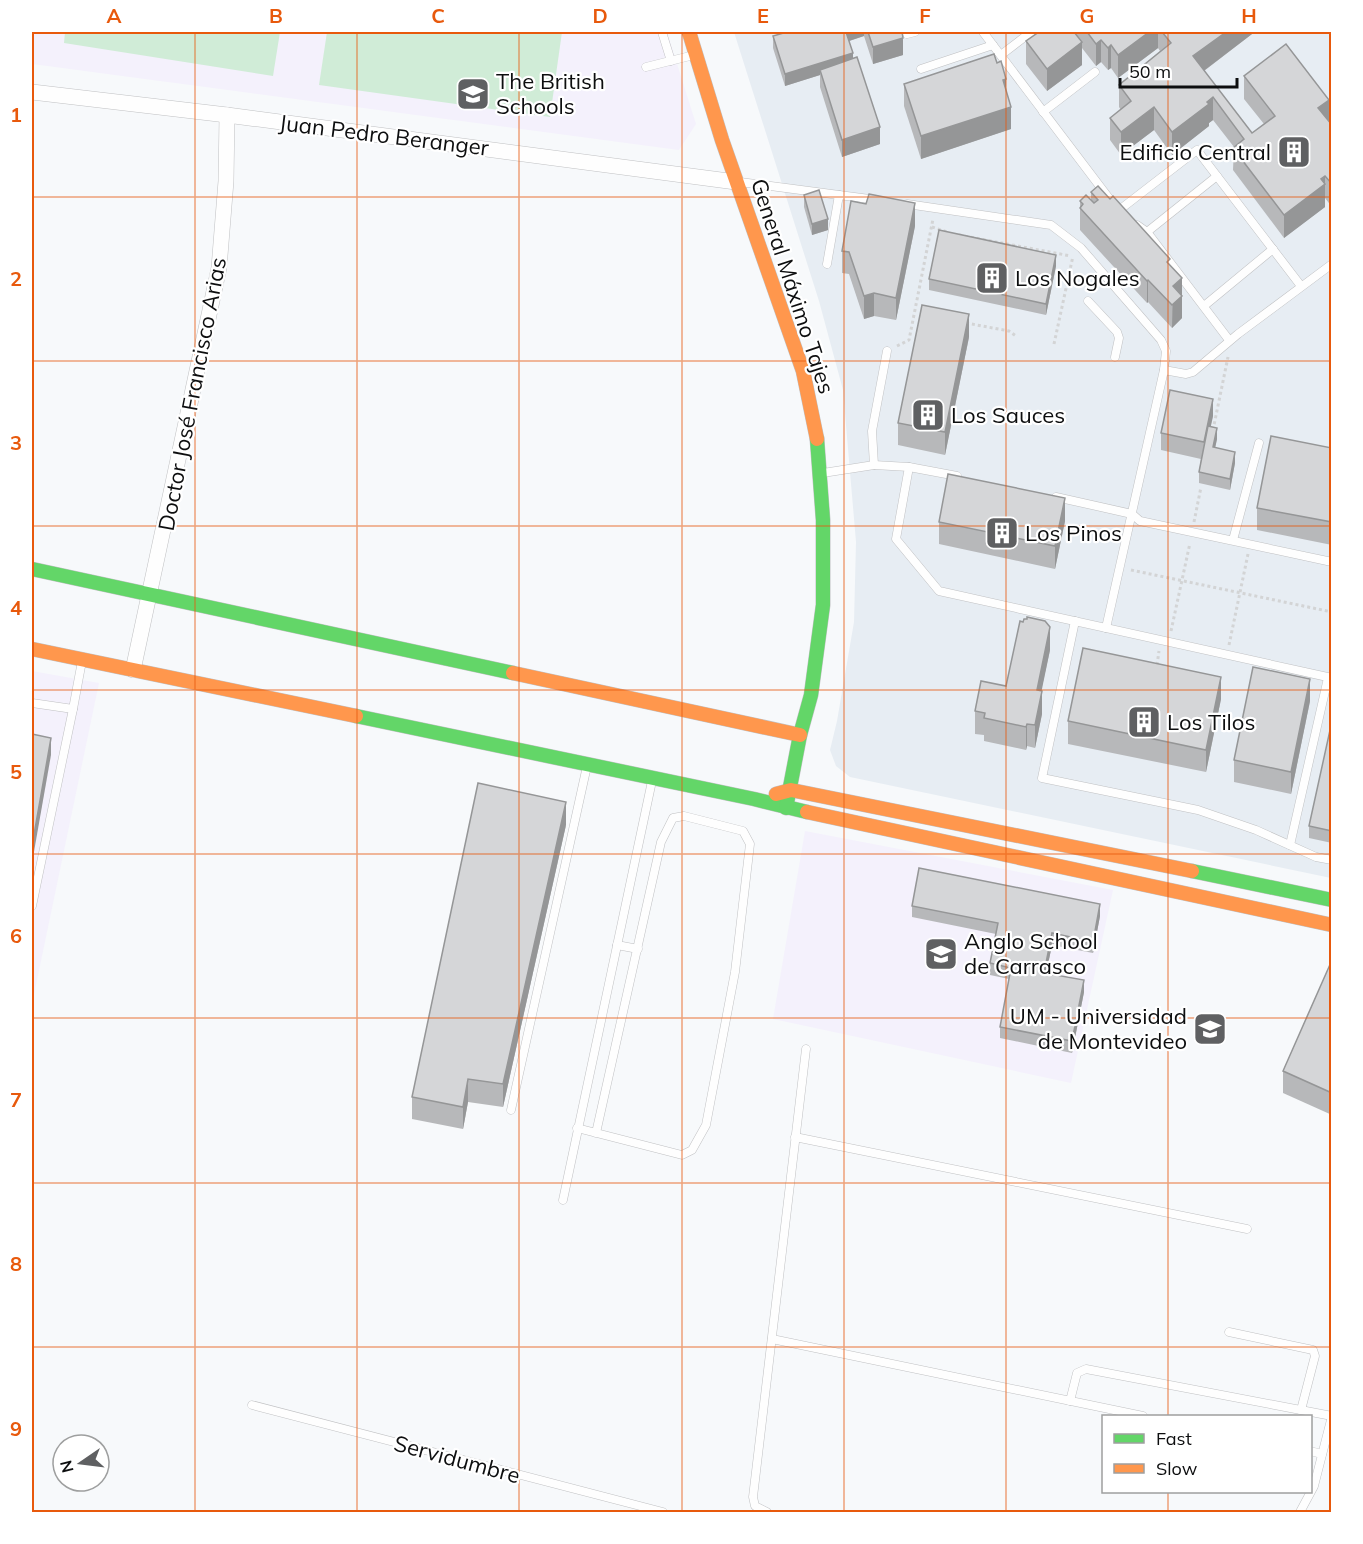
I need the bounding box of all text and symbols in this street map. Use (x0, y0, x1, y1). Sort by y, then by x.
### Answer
text: A (107, 3, 122, 28)
text: B (269, 3, 283, 28)
text: C (431, 3, 445, 28)
text: D (592, 3, 608, 28)
text: E (757, 3, 769, 28)
text: F (919, 3, 931, 28)
text: G (1080, 3, 1094, 28)
text: H (1241, 3, 1257, 28)
scale bar (1120, 51, 1237, 89)
text: 50 m (1129, 60, 1171, 83)
place label: The British Schools (496, 67, 605, 120)
school or university icon: The British Schools (455, 76, 491, 112)
text: 1 (10, 102, 22, 127)
street label: Juan Pedro Beranger (278, 108, 490, 162)
building icon: Edificio Central (1276, 134, 1312, 170)
place label: Edificio Central (1120, 138, 1271, 166)
street label: General Máximo Tajes (745, 175, 841, 397)
street label: Doctor José Francisco Arias (152, 255, 232, 533)
building icon: Los Nogales (974, 260, 1010, 296)
place label: Los Nogales (1015, 264, 1140, 292)
text: 2 (10, 266, 22, 291)
building icon: Los Sauces (910, 397, 946, 433)
place label: Los Sauces (951, 401, 1065, 429)
text: 3 (10, 430, 22, 455)
building icon: Los Pinos (984, 515, 1020, 551)
place label: Los Pinos (1025, 519, 1122, 547)
text: 4 (10, 595, 22, 620)
building icon: Los Tilos (1126, 704, 1162, 740)
place label: Los Tilos (1167, 708, 1255, 736)
text: 5 (10, 759, 22, 784)
text: 6 (10, 923, 22, 948)
place label: Anglo School de Carrasco (964, 927, 1098, 980)
school or university icon: Anglo School de Carrasco (923, 936, 959, 972)
place label: UM - Universidad de Montevideo (1010, 1002, 1187, 1055)
school or university icon: UM - Universidad de Montevideo (1192, 1011, 1228, 1047)
text: 7 (10, 1087, 22, 1112)
text: 8 (10, 1251, 22, 1276)
legend (1102, 1415, 1312, 1493)
text: 9 (10, 1416, 22, 1441)
text: Fast (1156, 1427, 1192, 1450)
street label: Servidumbre (391, 1429, 523, 1489)
north arrow (51, 1433, 111, 1493)
text: Slow (1156, 1457, 1198, 1480)
text: N (55, 1458, 78, 1475)

